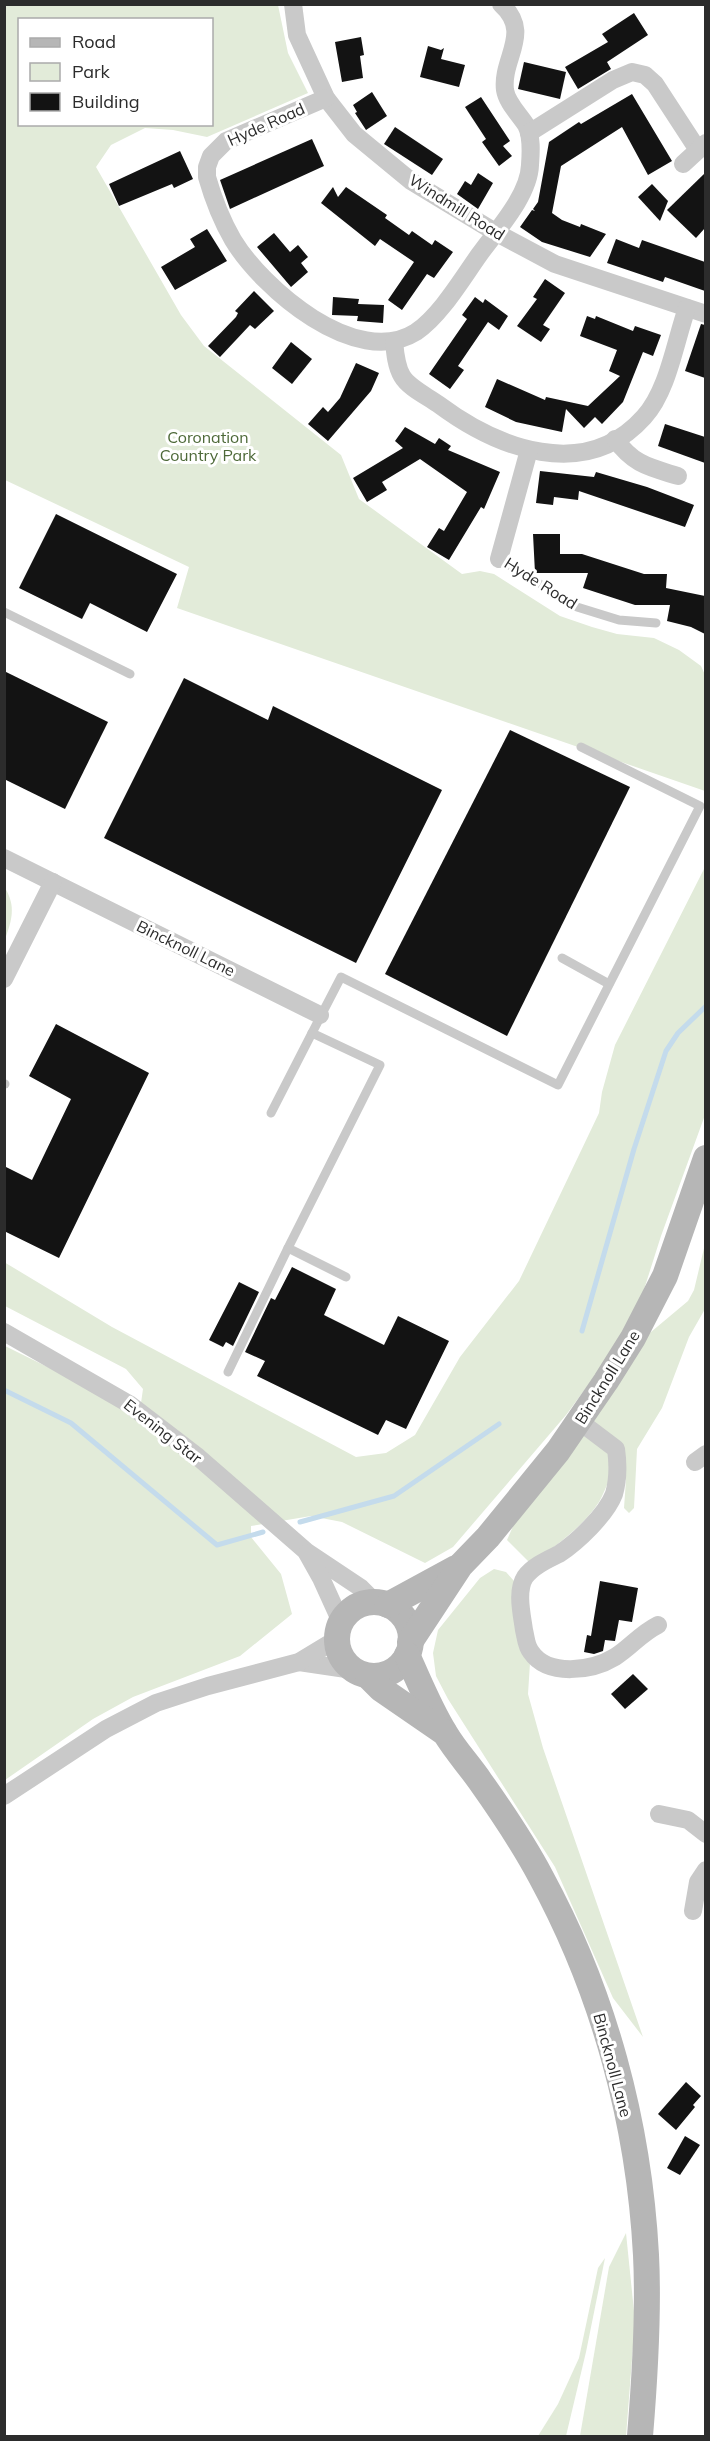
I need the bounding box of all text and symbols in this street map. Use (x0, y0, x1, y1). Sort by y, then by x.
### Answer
legend (18, 18, 213, 126)
text: Road (72, 30, 116, 53)
text: Park (72, 60, 111, 83)
text: Building (72, 90, 140, 113)
street label: Hyde Road (224, 98, 308, 150)
street label: Windmill Road (405, 170, 509, 244)
park label: Coronation Country Park (160, 427, 257, 465)
street label: Hyde Road (501, 553, 581, 613)
street label: Bincknoll Lane (134, 916, 238, 980)
street label: Bincknoll Lane (570, 1326, 644, 1428)
street label: Evening Star (120, 1394, 206, 1468)
street label: Bincknoll Lane (590, 2011, 636, 2119)

